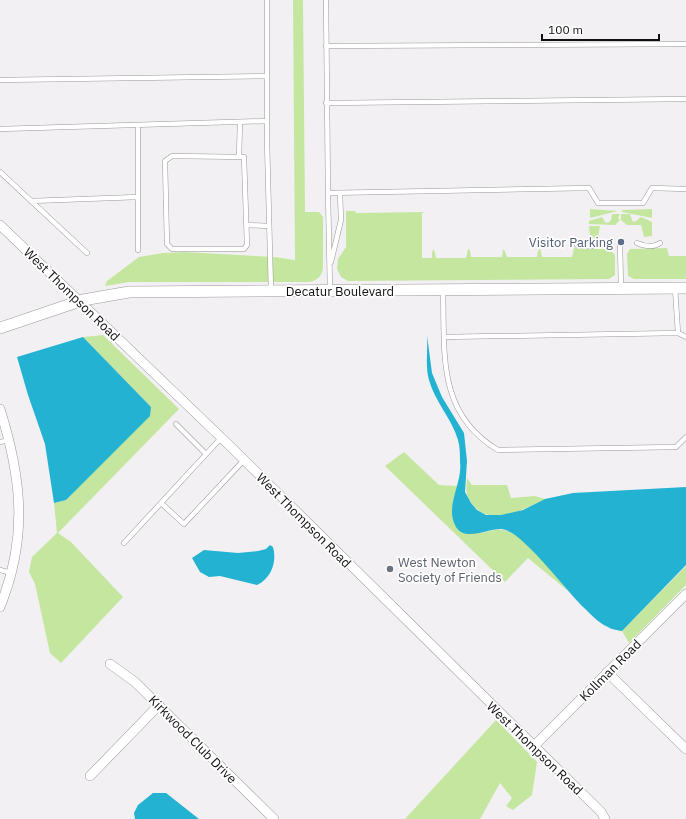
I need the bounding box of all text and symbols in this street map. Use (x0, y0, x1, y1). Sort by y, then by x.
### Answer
scale bar (542, 16, 659, 42)
text: 100 m (548, 22, 583, 37)
place label: Visitor Parking (529, 234, 613, 251)
marker: Visitor Parking (616, 237, 626, 247)
street label: West Thompson Road (20, 244, 123, 345)
street label: Decatur Boulevard (286, 283, 394, 300)
street label: West Thompson Road (253, 469, 355, 571)
place label: West Newton Society of Friends (398, 554, 502, 586)
marker: West Newton Society of Friends (385, 564, 395, 574)
street label: Kollman Road (576, 636, 645, 705)
street label: Kirkwood Club Drive (145, 692, 240, 787)
street label: West Thompson Road (483, 698, 586, 799)

